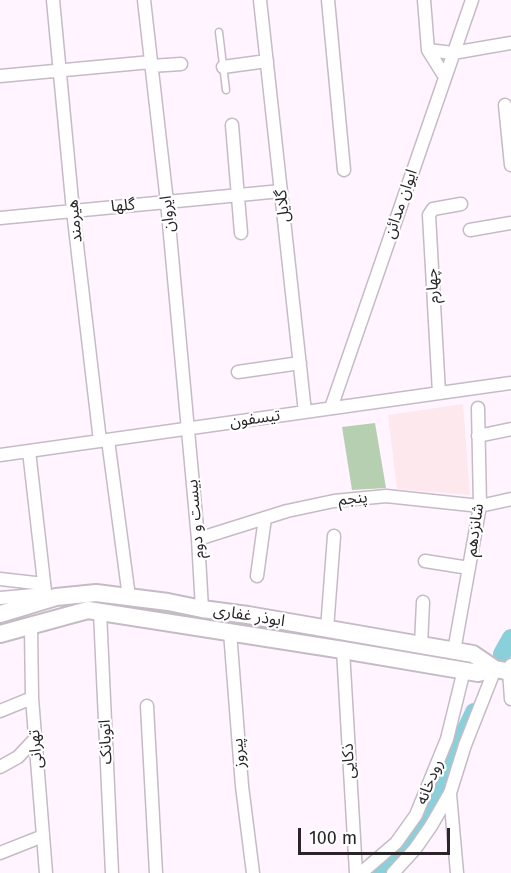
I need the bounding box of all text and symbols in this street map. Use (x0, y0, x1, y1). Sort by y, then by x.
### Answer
street label: ایوان مدائن (380, 167, 422, 241)
street label: گلایل (272, 189, 294, 223)
street label: گلها (110, 195, 136, 217)
street label: ایروان (157, 195, 179, 233)
street label: هیرمند (63, 198, 87, 244)
street label: چهارم (422, 268, 444, 304)
street label: تیسفون (229, 406, 281, 432)
street label: بیست و دوم (183, 479, 209, 559)
street label: پنجم (337, 488, 369, 510)
street label: شانزدهم (462, 502, 488, 558)
street label: ابوذر غفاری (212, 601, 286, 631)
street label: اتوبانک (96, 719, 116, 765)
street label: تهرانی (25, 729, 47, 769)
street label: پیروز (228, 737, 250, 769)
street label: ذکایی (338, 743, 360, 779)
street label: رودخانه (412, 757, 448, 807)
scale bar (301, 816, 452, 854)
text: 100 m (309, 827, 357, 849)

